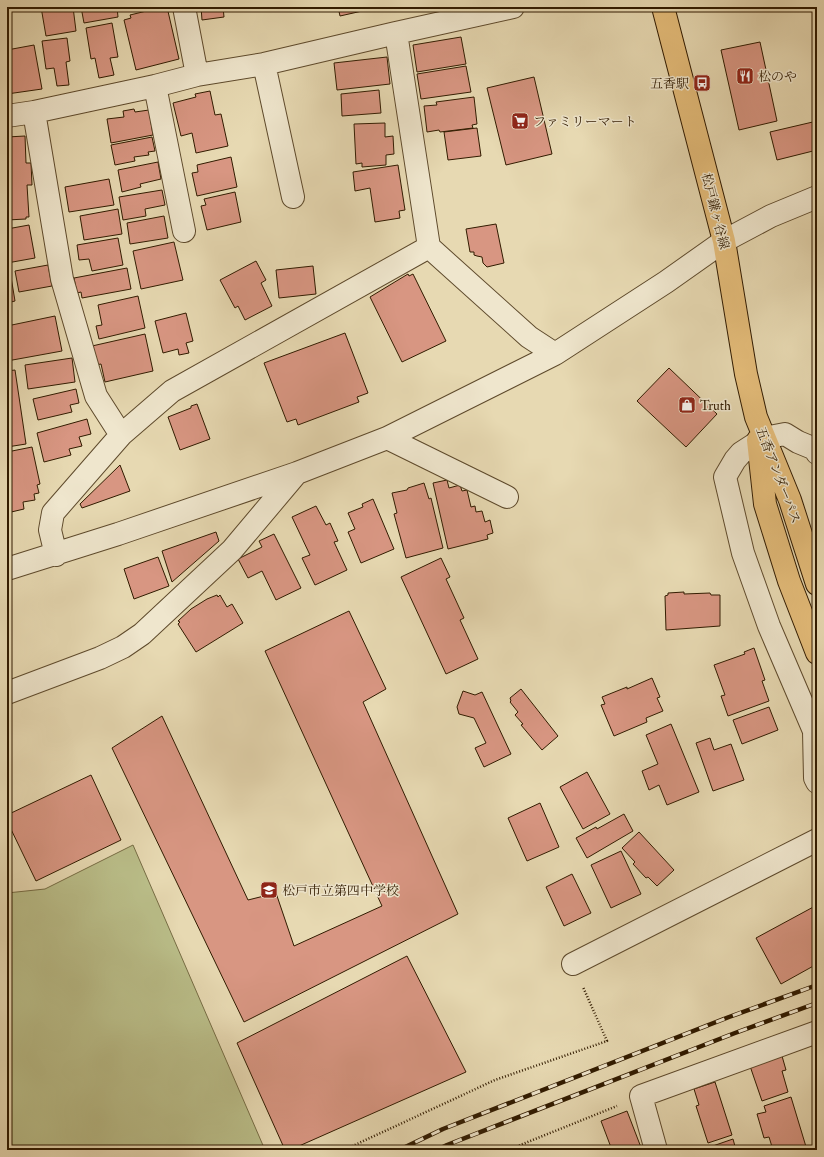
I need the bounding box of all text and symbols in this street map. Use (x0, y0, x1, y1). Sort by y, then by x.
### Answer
restaurant icon: 松のや (735, 66, 755, 86)
place label: 松のや (758, 69, 797, 85)
bus stop icon: 五香駅 (692, 73, 712, 93)
place label: 五香駅 (650, 76, 689, 92)
supermarket icon: ファミリーマート (510, 111, 530, 131)
place label: ファミリーマート (533, 114, 637, 130)
street label: 松戸鎌ヶ谷線 (698, 171, 732, 251)
shop icon: Truth (677, 395, 697, 415)
place label: Truth (700, 398, 731, 414)
street label: 五香アンダーパス (752, 425, 804, 526)
school or university icon: 松戸市立第四中学校 (259, 880, 279, 900)
place label: 松戸市立第四中学校 (282, 883, 399, 899)

